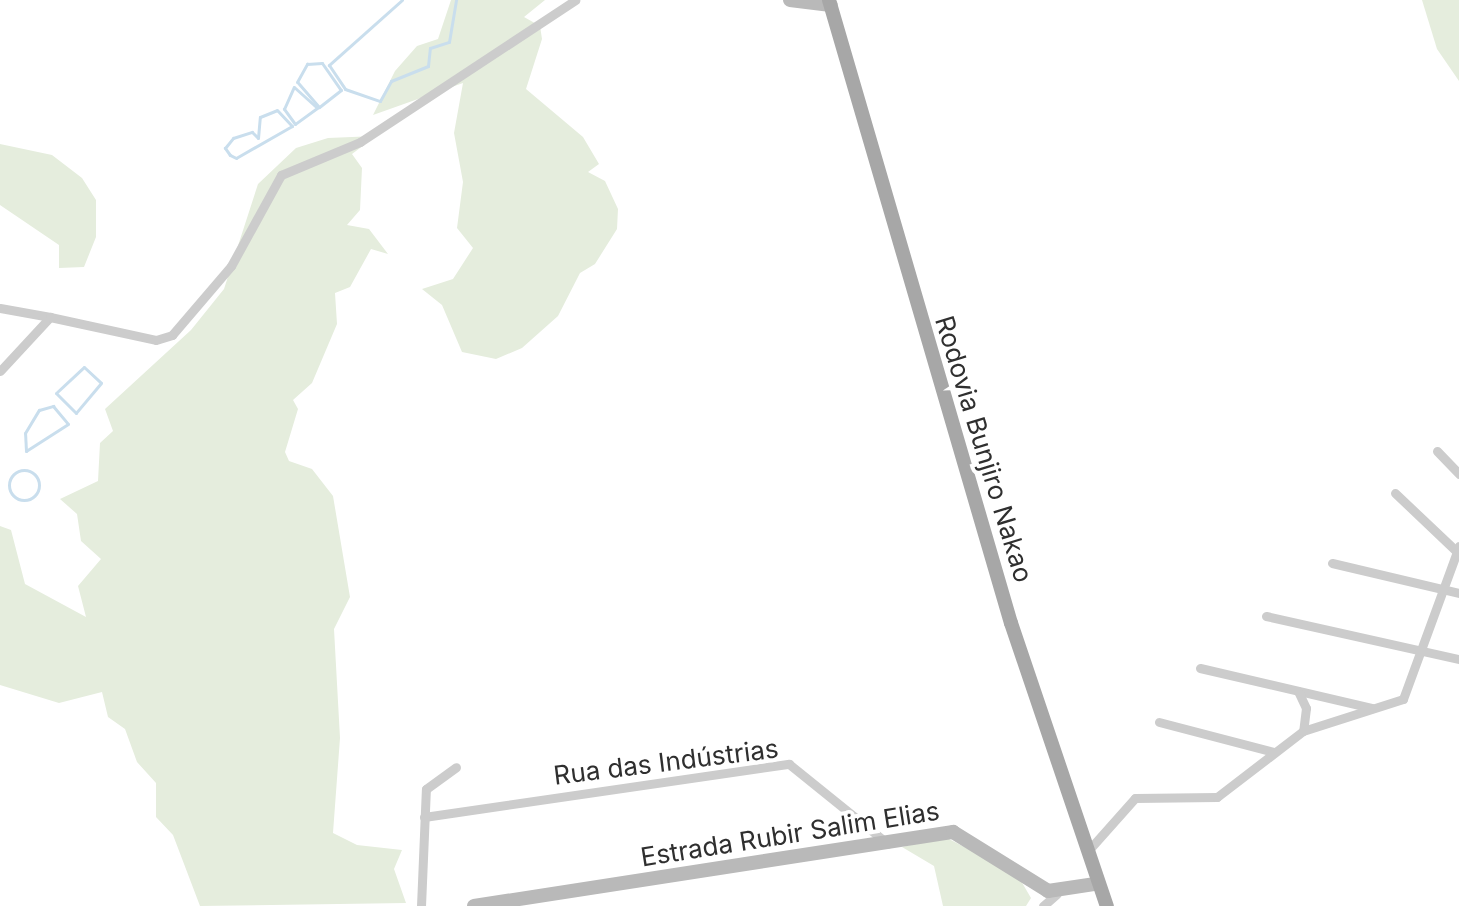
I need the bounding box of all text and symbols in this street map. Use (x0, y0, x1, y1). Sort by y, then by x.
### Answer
street label: Rodovia Bunjiro Nakao (929, 312, 1039, 586)
street label: Rua das Indústrias (552, 733, 780, 791)
street label: Estrada Rubir Salim Elias (638, 795, 942, 873)

